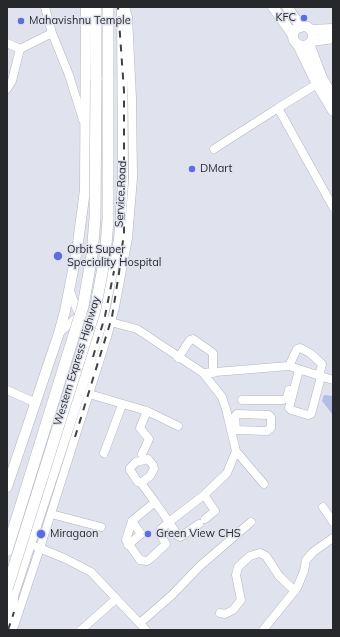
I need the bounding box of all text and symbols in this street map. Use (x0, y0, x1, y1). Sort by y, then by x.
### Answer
place label: KFC (276, 11, 296, 25)
marker: KFC (299, 13, 309, 23)
place label: Mahavishnu Temple (29, 14, 131, 28)
marker: Mahavishnu Temple (16, 16, 26, 26)
street label: Service Road (113, 160, 129, 228)
place label: DMart (200, 162, 232, 176)
marker: DMart (187, 164, 197, 174)
place label: Orbit Super Speciality Hospital (67, 243, 161, 269)
marker: Orbit Super Speciality Hospital (52, 250, 64, 262)
street label: Western Express Highway (51, 295, 103, 427)
place label: Miragaon (50, 527, 99, 541)
place label: Green View CHS (156, 527, 241, 541)
marker: Miragaon (35, 528, 47, 540)
marker: Green View CHS (143, 529, 153, 539)

